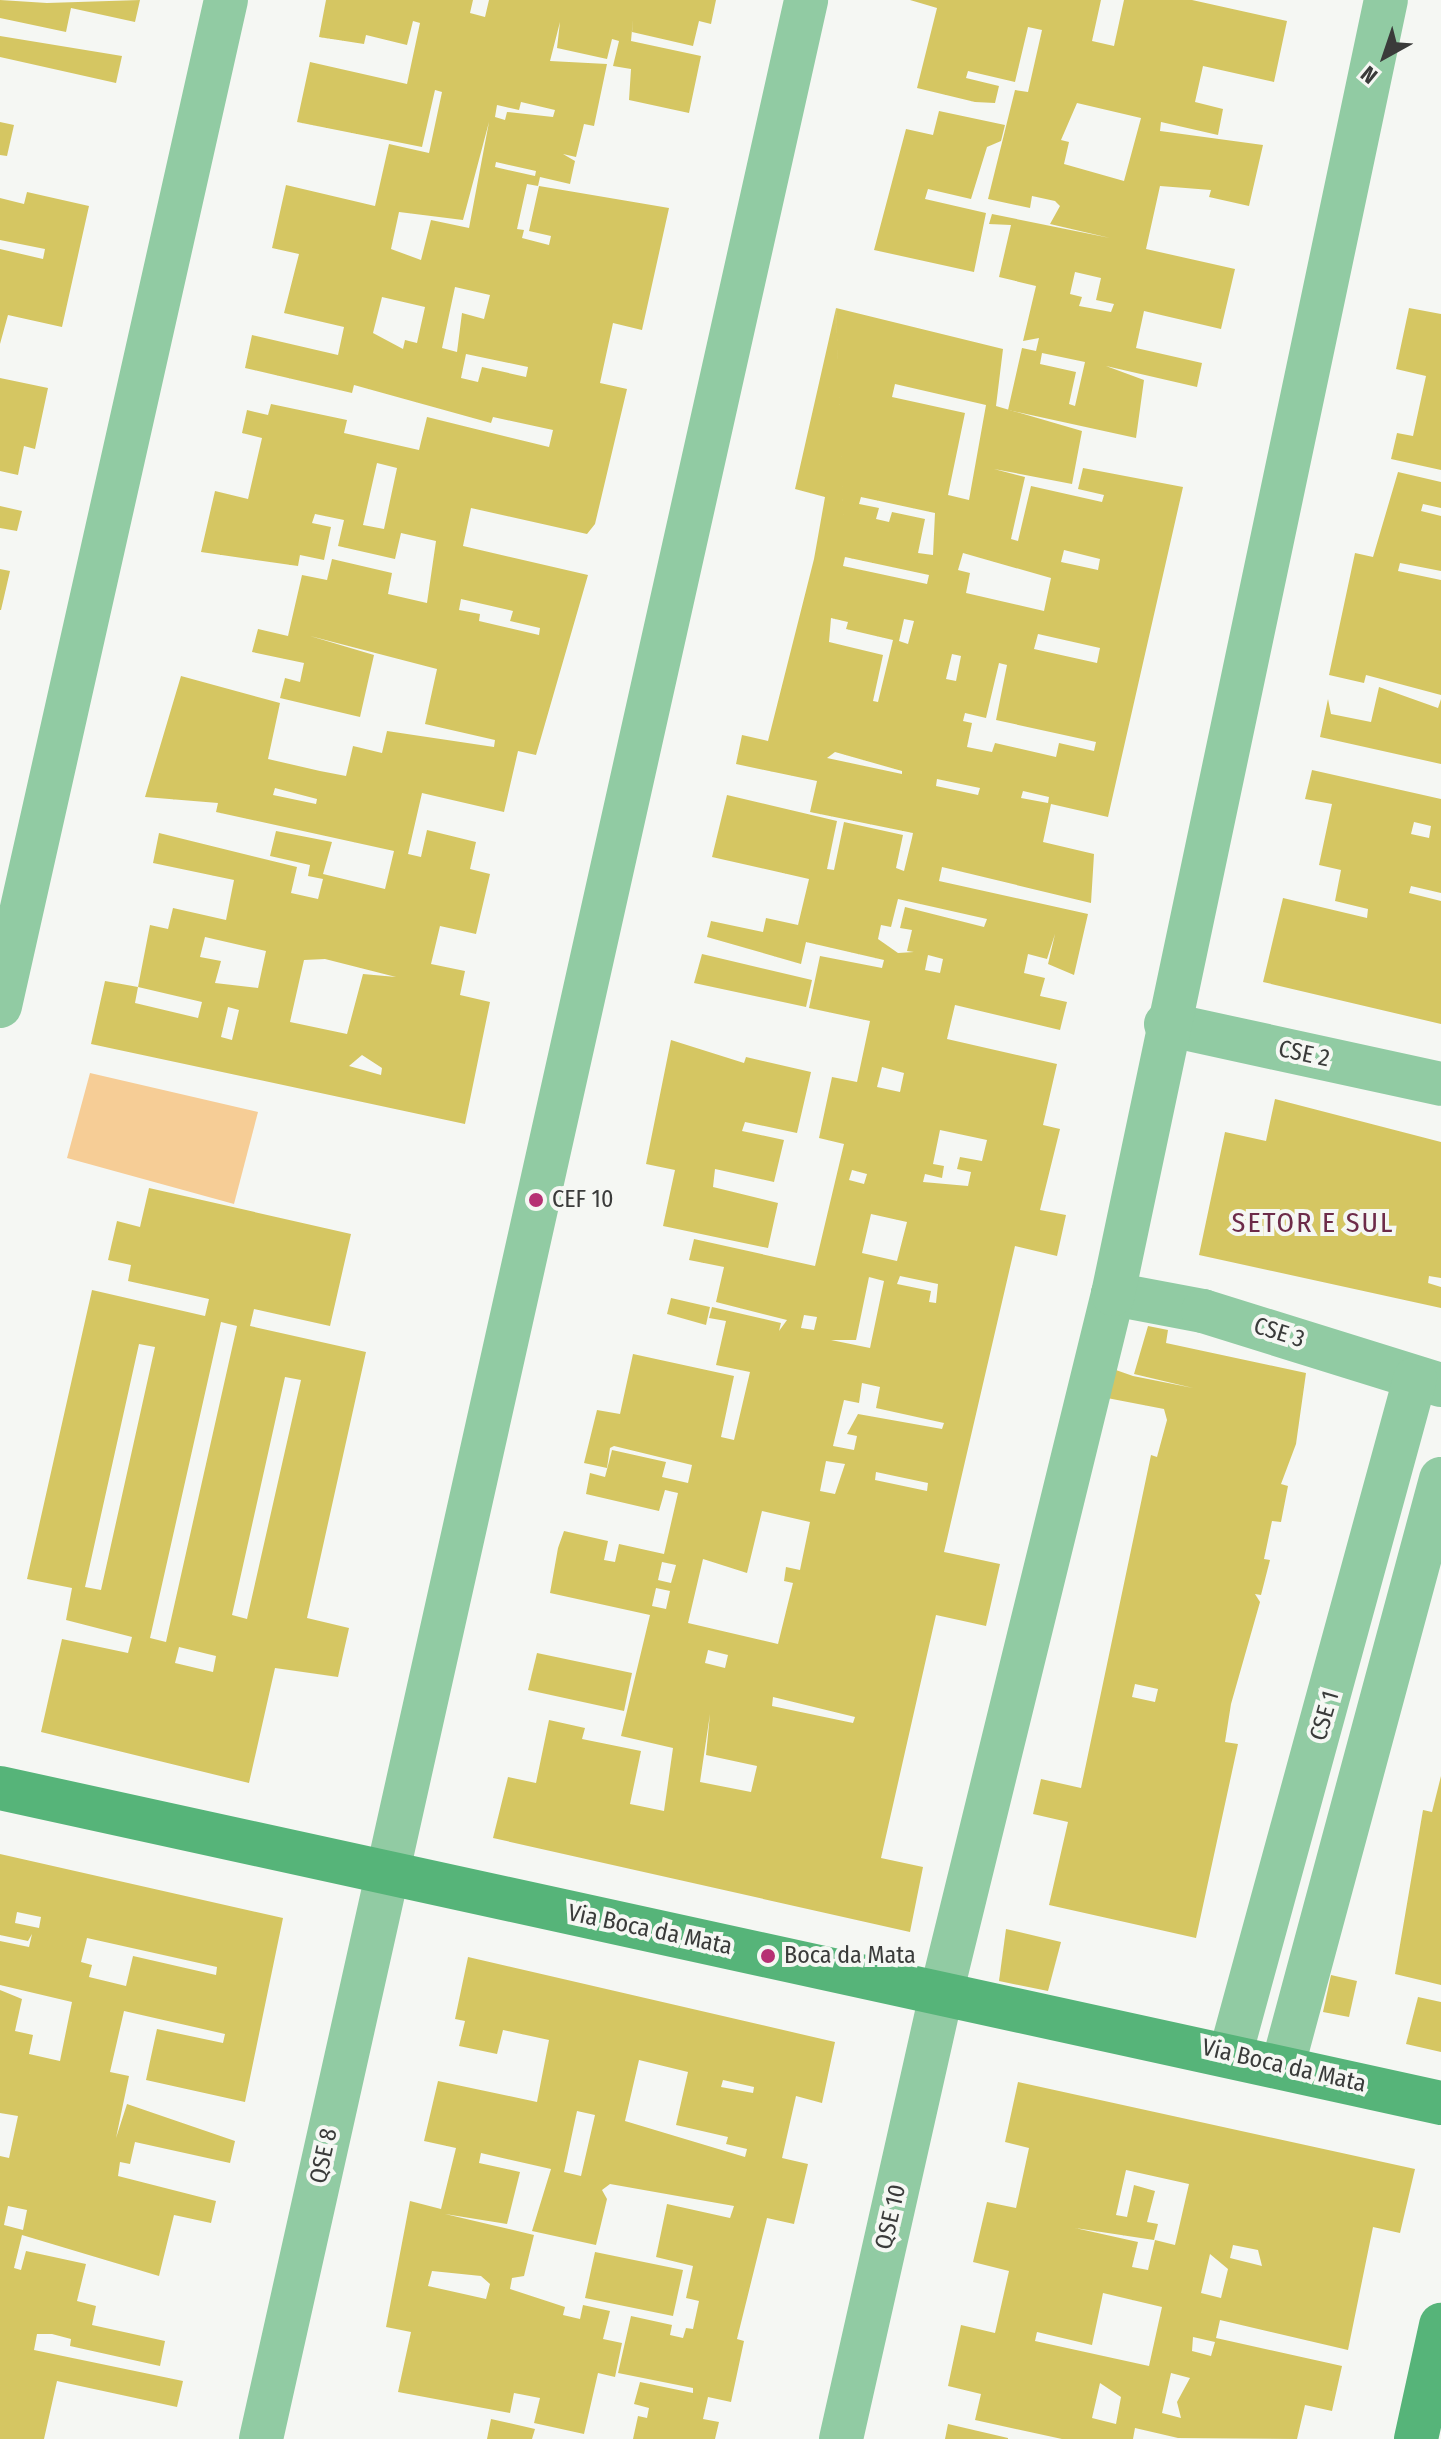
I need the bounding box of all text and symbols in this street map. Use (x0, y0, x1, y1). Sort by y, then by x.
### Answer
north arrow (1345, 16, 1425, 96)
text: N (1356, 60, 1383, 89)
street label: CSE 2 (1276, 1035, 1332, 1073)
place label: CEF 10 (552, 1186, 613, 1214)
marker: CEF 10 (527, 1191, 545, 1209)
district label: SETOR E SUL (1232, 1206, 1394, 1240)
street label: CSE 3 (1250, 1312, 1308, 1354)
street label: CSE 1 (1304, 1688, 1346, 1744)
street label: Via Boca da Mata (565, 1899, 735, 1961)
place label: Boca da Mata (784, 1942, 916, 1970)
marker: Boca da Mata (759, 1947, 777, 1965)
street label: Via Boca da Mata (1199, 2033, 1369, 2099)
street label: QSE 8 (304, 2126, 344, 2186)
street label: QSE 10 (870, 2182, 912, 2252)

